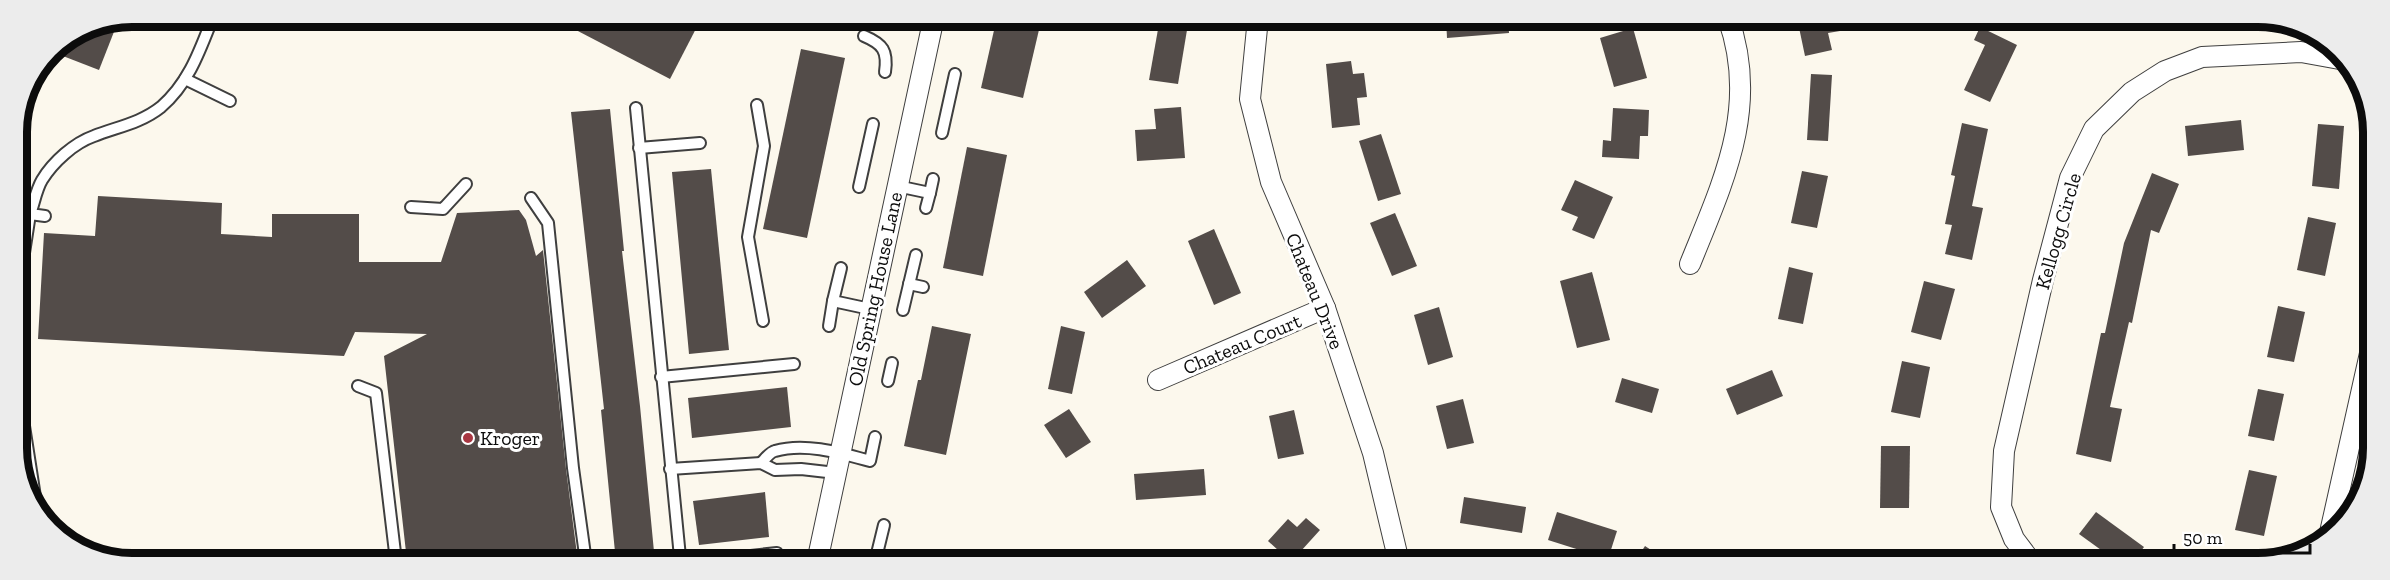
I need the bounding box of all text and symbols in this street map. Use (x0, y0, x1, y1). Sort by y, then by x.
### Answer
street label: Kellogg Circle (2030, 170, 2086, 292)
street label: Old Spring House Lane (843, 190, 907, 388)
street label: Chateau Drive (1281, 229, 1349, 353)
street label: Chateau Court (1179, 308, 1305, 380)
place label: Kroger (480, 426, 540, 450)
marker: Kroger (461, 431, 475, 445)
scale bar (2174, 517, 2310, 555)
text: 50 m (2183, 527, 2223, 549)

